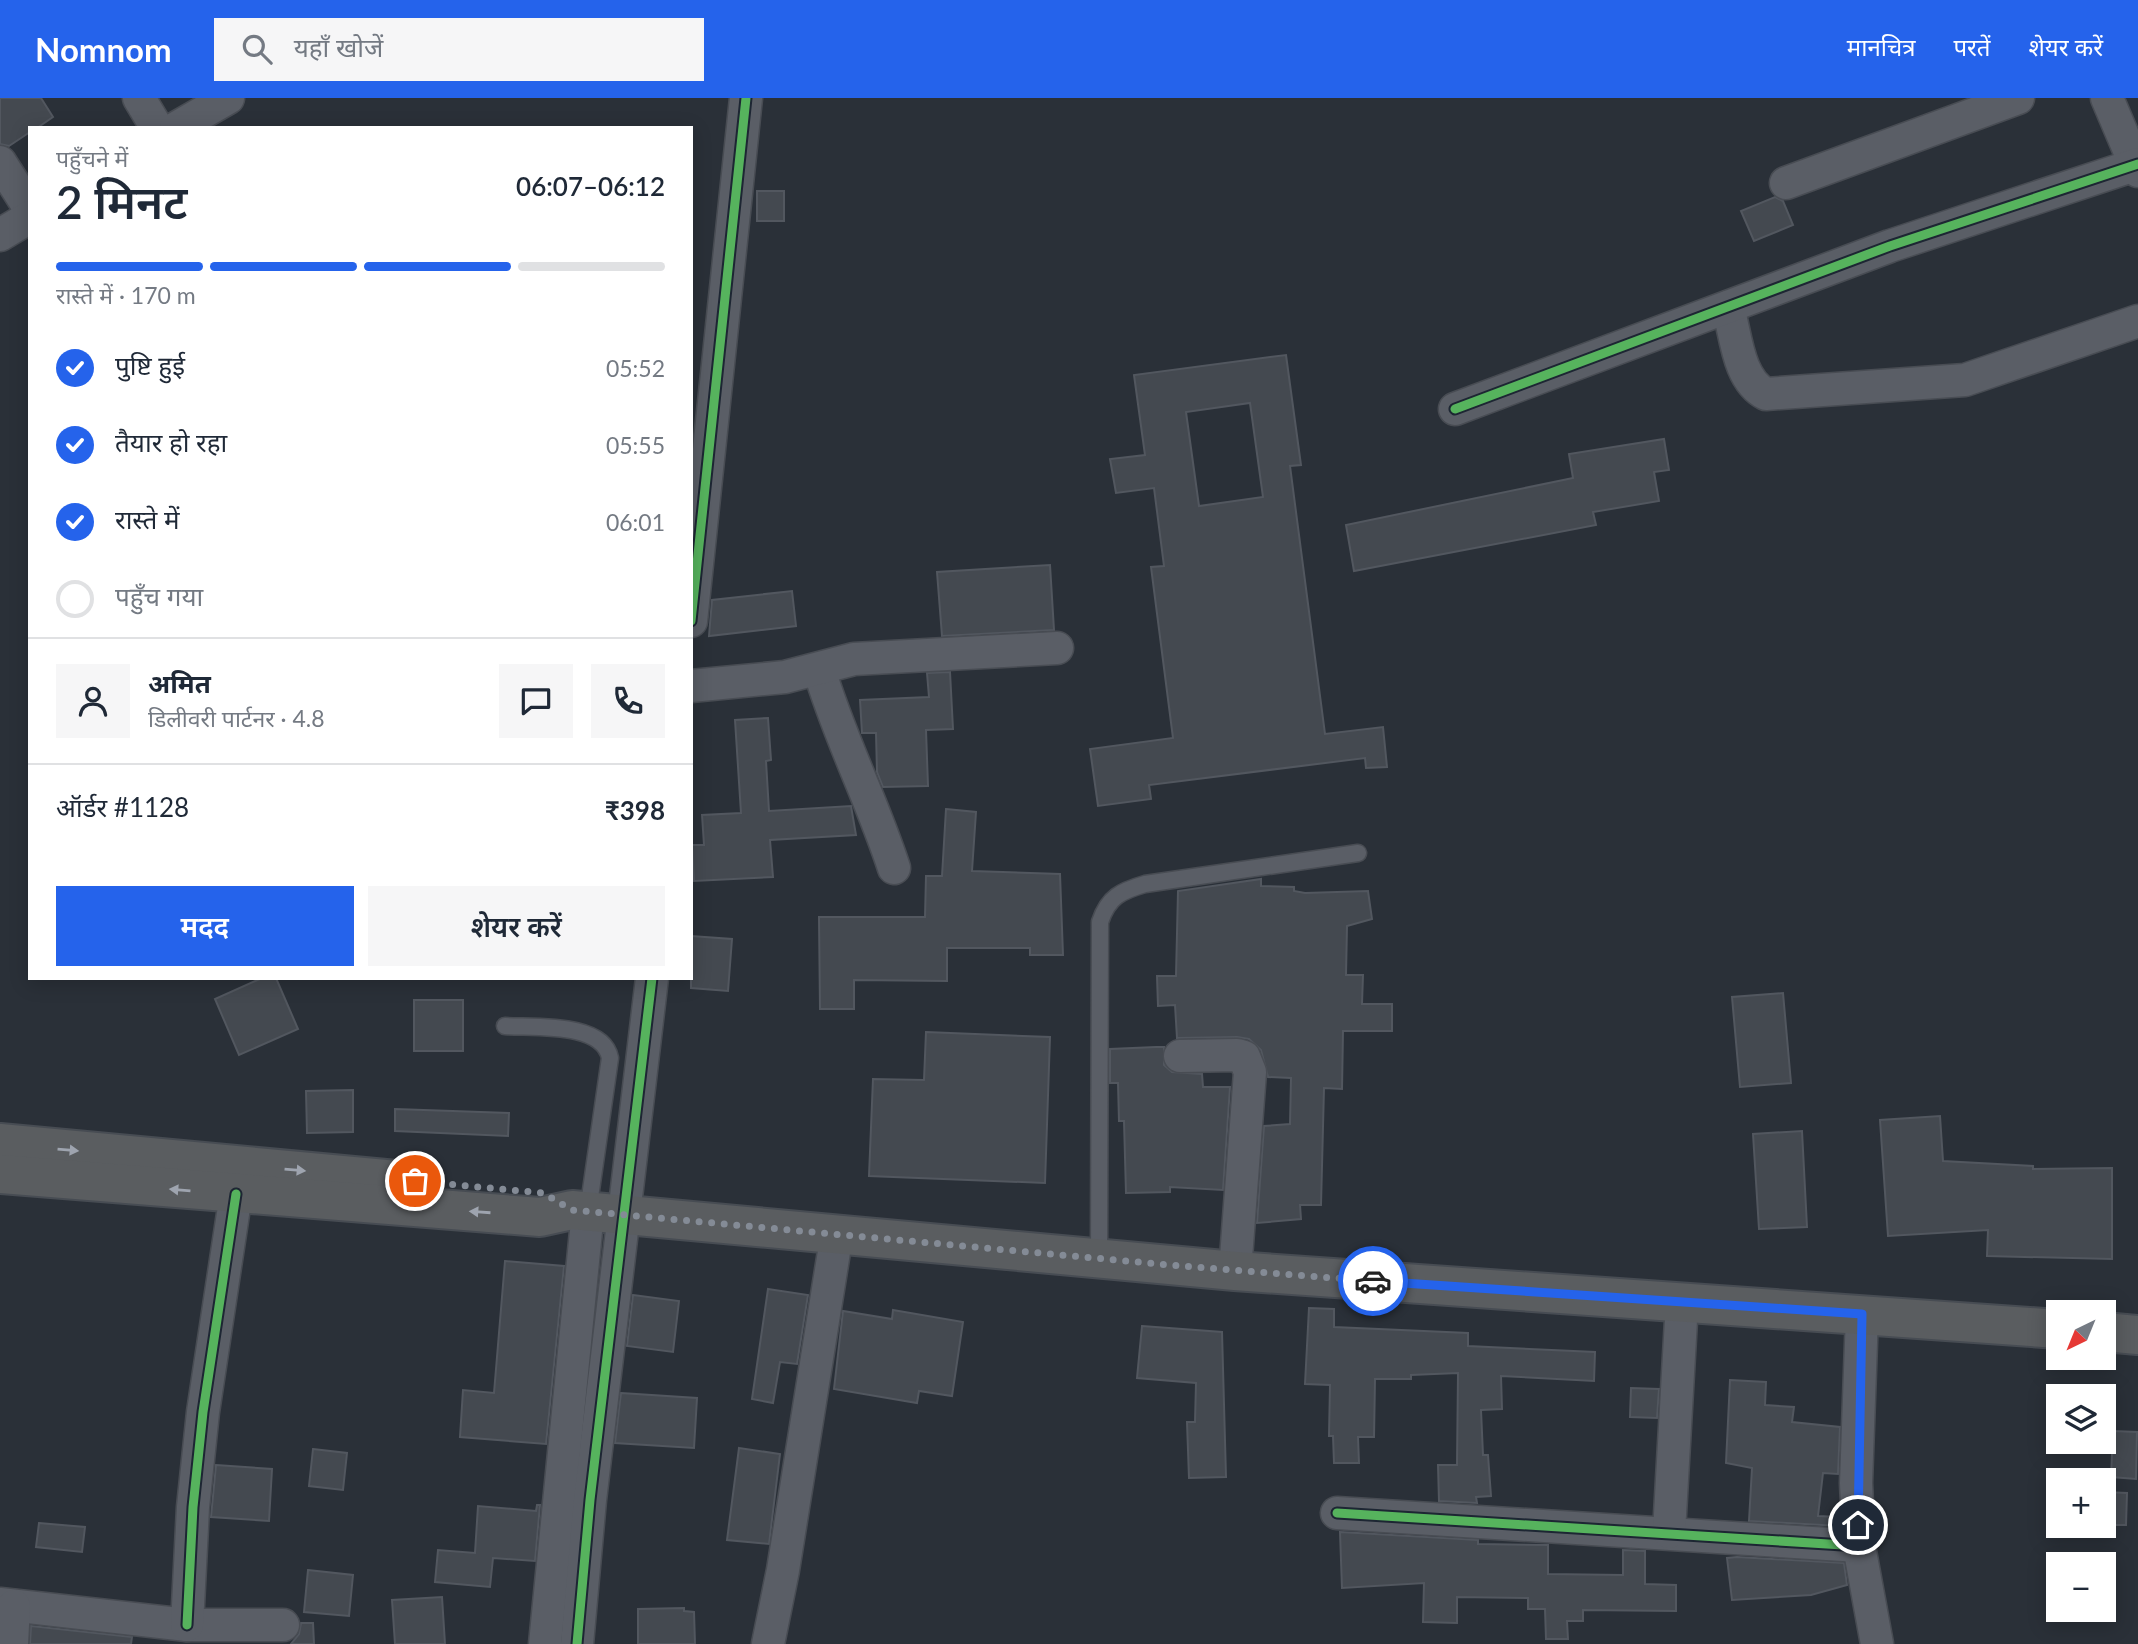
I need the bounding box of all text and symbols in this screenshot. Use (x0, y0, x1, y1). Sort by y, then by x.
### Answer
search box (214, 18, 704, 81)
text: Nomnom (35, 29, 172, 69)
icon: search (238, 30, 276, 68)
text: यहाँ खोजें (294, 31, 383, 63)
text: मानचित्र (1847, 32, 1915, 61)
text: परतें (1953, 32, 1991, 61)
text: शेयर करें (2029, 32, 2103, 61)
text: पहुँचने में (56, 144, 128, 172)
text: 06:07–06:12 (516, 170, 665, 202)
text: 2 मिनट (56, 174, 188, 229)
text: रास्ते में · 170 m (56, 281, 196, 309)
icon: check (56, 349, 94, 387)
text: पुष्टि हुई (115, 349, 185, 381)
text: 05:52 (606, 354, 665, 382)
icon: check (56, 426, 94, 464)
text: तैयार हो रहा (115, 426, 227, 458)
text: 05:55 (606, 431, 665, 459)
icon: check (56, 503, 94, 541)
text: रास्ते में (115, 503, 180, 535)
text: 06:01 (606, 508, 665, 536)
text: पहुँच गया (115, 580, 203, 612)
button: person (56, 664, 130, 738)
button: chat (499, 664, 573, 738)
button: phone (591, 664, 665, 738)
text: अमित (148, 667, 211, 699)
text: डिलीवरी पार्टनर · 4.8 (148, 704, 325, 732)
text: ऑर्डर #1128 (56, 791, 189, 823)
text: ₹398 (605, 794, 665, 826)
button: मदद (56, 886, 354, 966)
button: शेयर करें (368, 886, 665, 966)
one-way arrow (57, 1145, 79, 1156)
pin (385, 1151, 445, 1211)
icon: bag (396, 1162, 434, 1200)
one-way arrow (284, 1165, 306, 1176)
one-way arrow (168, 1184, 190, 1195)
one-way arrow (468, 1206, 490, 1217)
courier (1338, 1246, 1408, 1316)
icon: car (1354, 1262, 1392, 1300)
north arrow (2046, 1300, 2116, 1370)
map controls (2046, 1300, 2116, 1622)
button: layers (2046, 1384, 2116, 1454)
button: + (2046, 1468, 2116, 1538)
pin (1828, 1495, 1888, 1555)
icon: home (1839, 1506, 1877, 1544)
button: − (2046, 1552, 2116, 1622)

